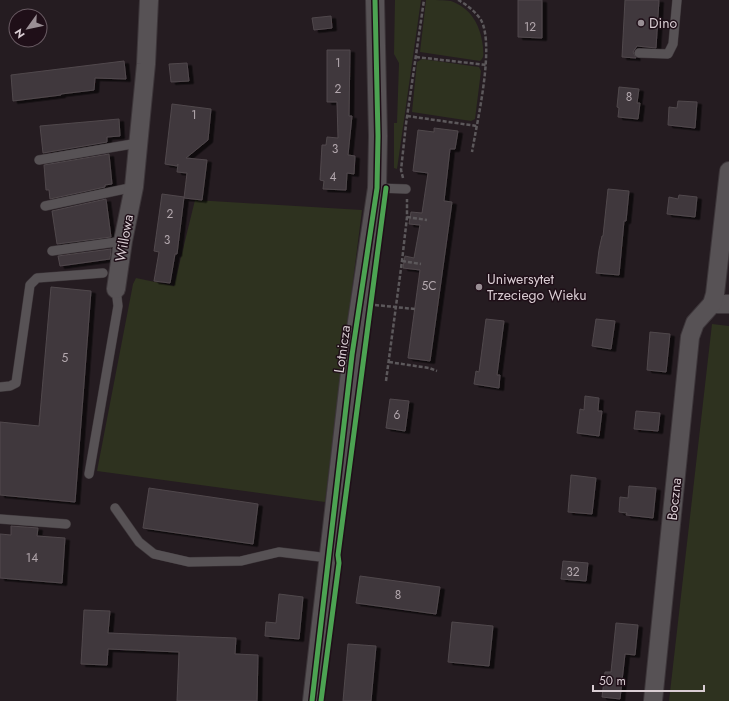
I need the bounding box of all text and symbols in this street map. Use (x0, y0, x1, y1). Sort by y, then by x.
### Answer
north arrow (8, 8, 48, 48)
place label: Dino (649, 13, 678, 33)
house number: 12 (524, 18, 536, 36)
marker: Dino (636, 18, 646, 28)
text: N (11, 25, 29, 41)
house number: 1 (335, 54, 341, 72)
house number: 2 (335, 80, 342, 98)
house number: 8 (626, 88, 632, 106)
house number: 1 (191, 106, 197, 124)
house number: 3 (332, 140, 339, 158)
house number: 4 (330, 168, 337, 186)
house number: 2 (167, 205, 174, 223)
street label: Willowa (110, 213, 138, 263)
house number: 3 (164, 231, 171, 249)
place label: Uniwersytet Trzeciego Wieku (487, 269, 587, 305)
house number: 5C (422, 277, 437, 295)
marker: Uniwersytet Trzeciego Wieku (474, 282, 484, 292)
street label: Lotnicza (329, 324, 355, 374)
house number: 5 (62, 349, 69, 367)
house number: 6 (394, 406, 401, 424)
street label: Boczna (662, 477, 686, 521)
house number: 14 (26, 549, 38, 567)
house number: 32 (566, 563, 580, 581)
house number: 8 (395, 586, 401, 604)
scale bar (593, 667, 704, 693)
text: 50 m (599, 672, 626, 690)

